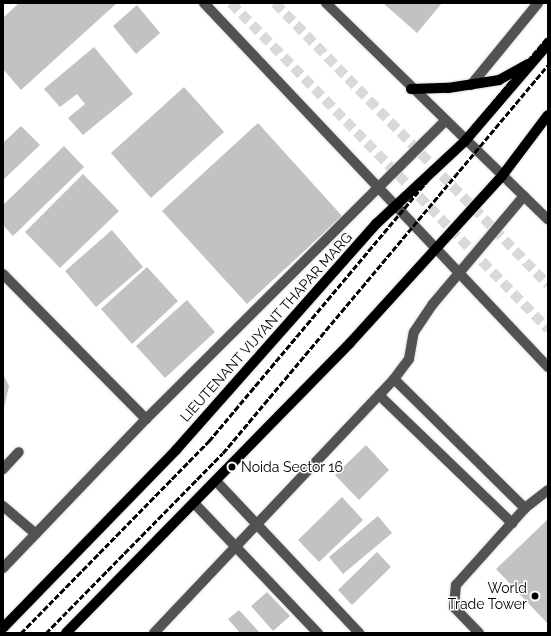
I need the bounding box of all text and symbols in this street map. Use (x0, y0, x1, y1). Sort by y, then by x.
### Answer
street label: LIEUTENANT VIJYANT THAPAR MARG (176, 228, 356, 426)
place label: Noida Sector 16 (241, 459, 343, 475)
marker: Noida Sector 16 (226, 461, 238, 473)
place label: World Trade Tower (447, 580, 527, 612)
marker: World Trade Tower (530, 591, 540, 601)

